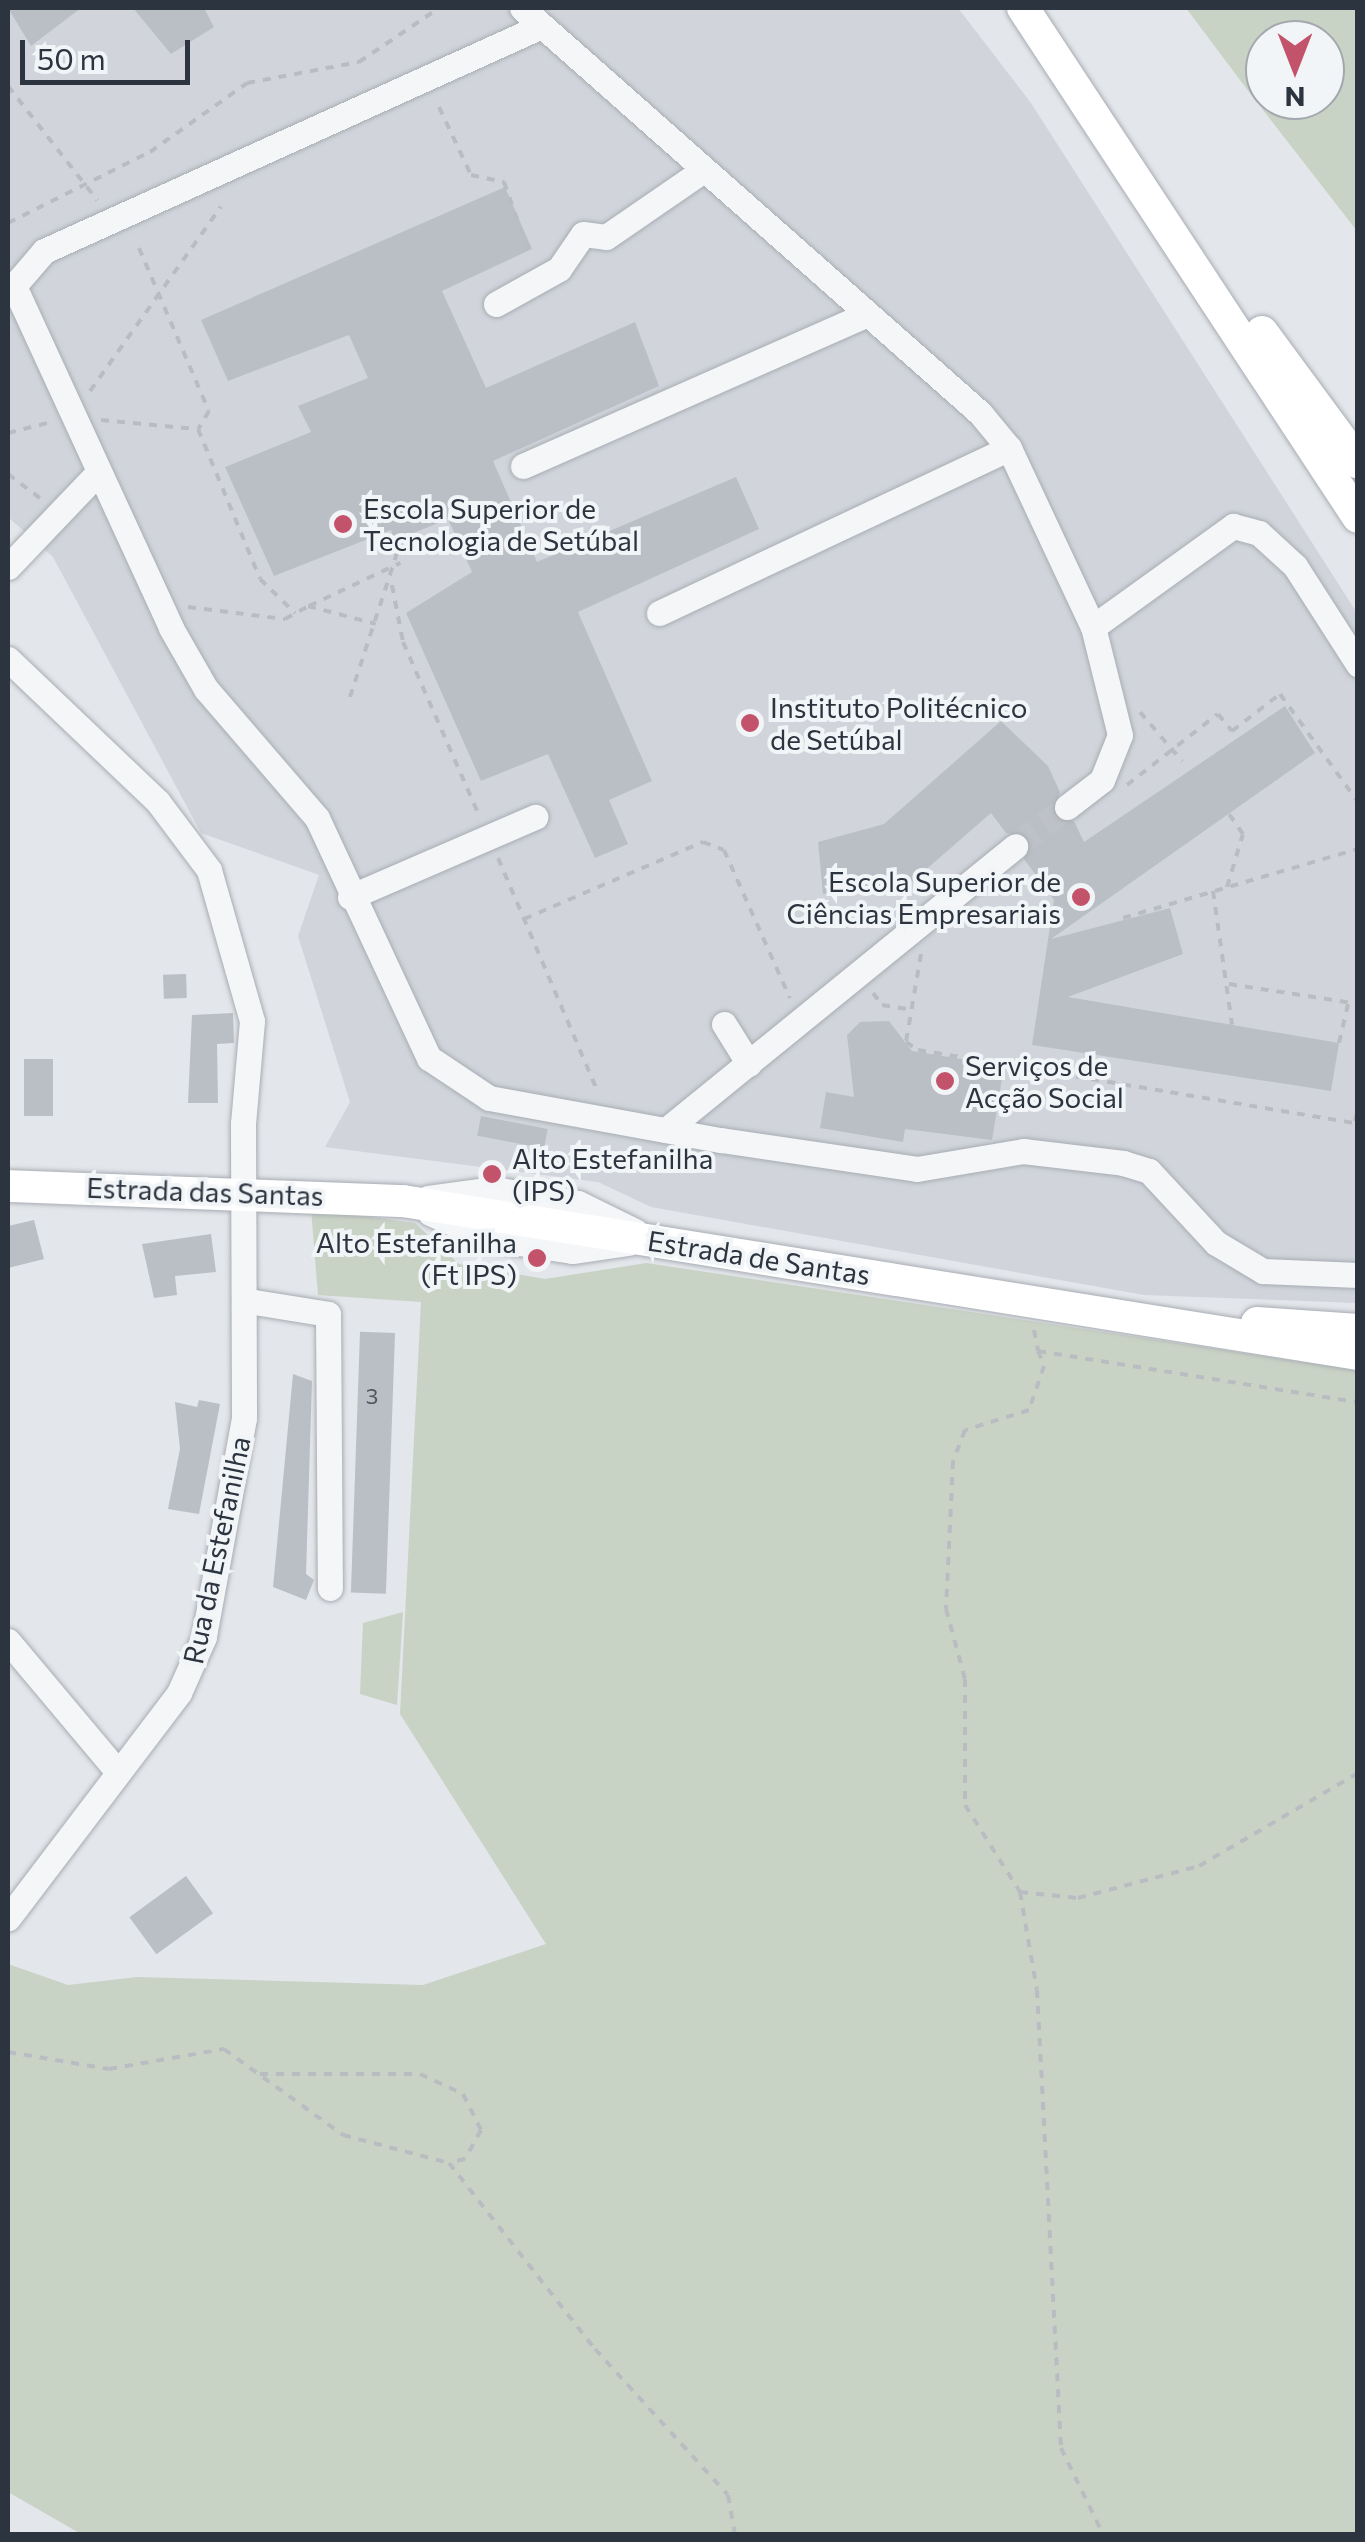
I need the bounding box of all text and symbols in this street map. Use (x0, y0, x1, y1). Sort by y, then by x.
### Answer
scale bar (25, 20, 195, 82)
north arrow (1245, 20, 1345, 120)
text: 50 m (37, 39, 106, 76)
text: N (1285, 81, 1306, 115)
place label: Escola Superior de Tecnologia de Setúbal (363, 491, 639, 557)
marker: Escola Superior de Tecnologia de Setúbal (332, 513, 354, 535)
place label: Instituto Politécnico de Setúbal (770, 690, 1028, 756)
marker: Instituto Politécnico de Setúbal (739, 712, 761, 734)
place label: Escola Superior de Ciências Empresariais (787, 864, 1061, 930)
marker: Escola Superior de Ciências Empresariais (1070, 886, 1092, 908)
place label: Serviços de Acção Social (965, 1048, 1124, 1114)
marker: Serviços de Acção Social (934, 1070, 956, 1092)
place label: Alto Estefanilha (IPS) (512, 1141, 713, 1207)
marker: Alto Estefanilha (IPS) (481, 1163, 503, 1185)
street label: Estrada das Santas (86, 1170, 324, 1212)
street label: Estrada de Santas (645, 1223, 873, 1291)
place label: Alto Estefanilha (Ft IPS) (316, 1225, 517, 1291)
marker: Alto Estefanilha (Ft IPS) (526, 1247, 548, 1269)
house number: 3 (366, 1383, 378, 1409)
street label: Rua da Estefanilha (175, 1433, 257, 1667)

